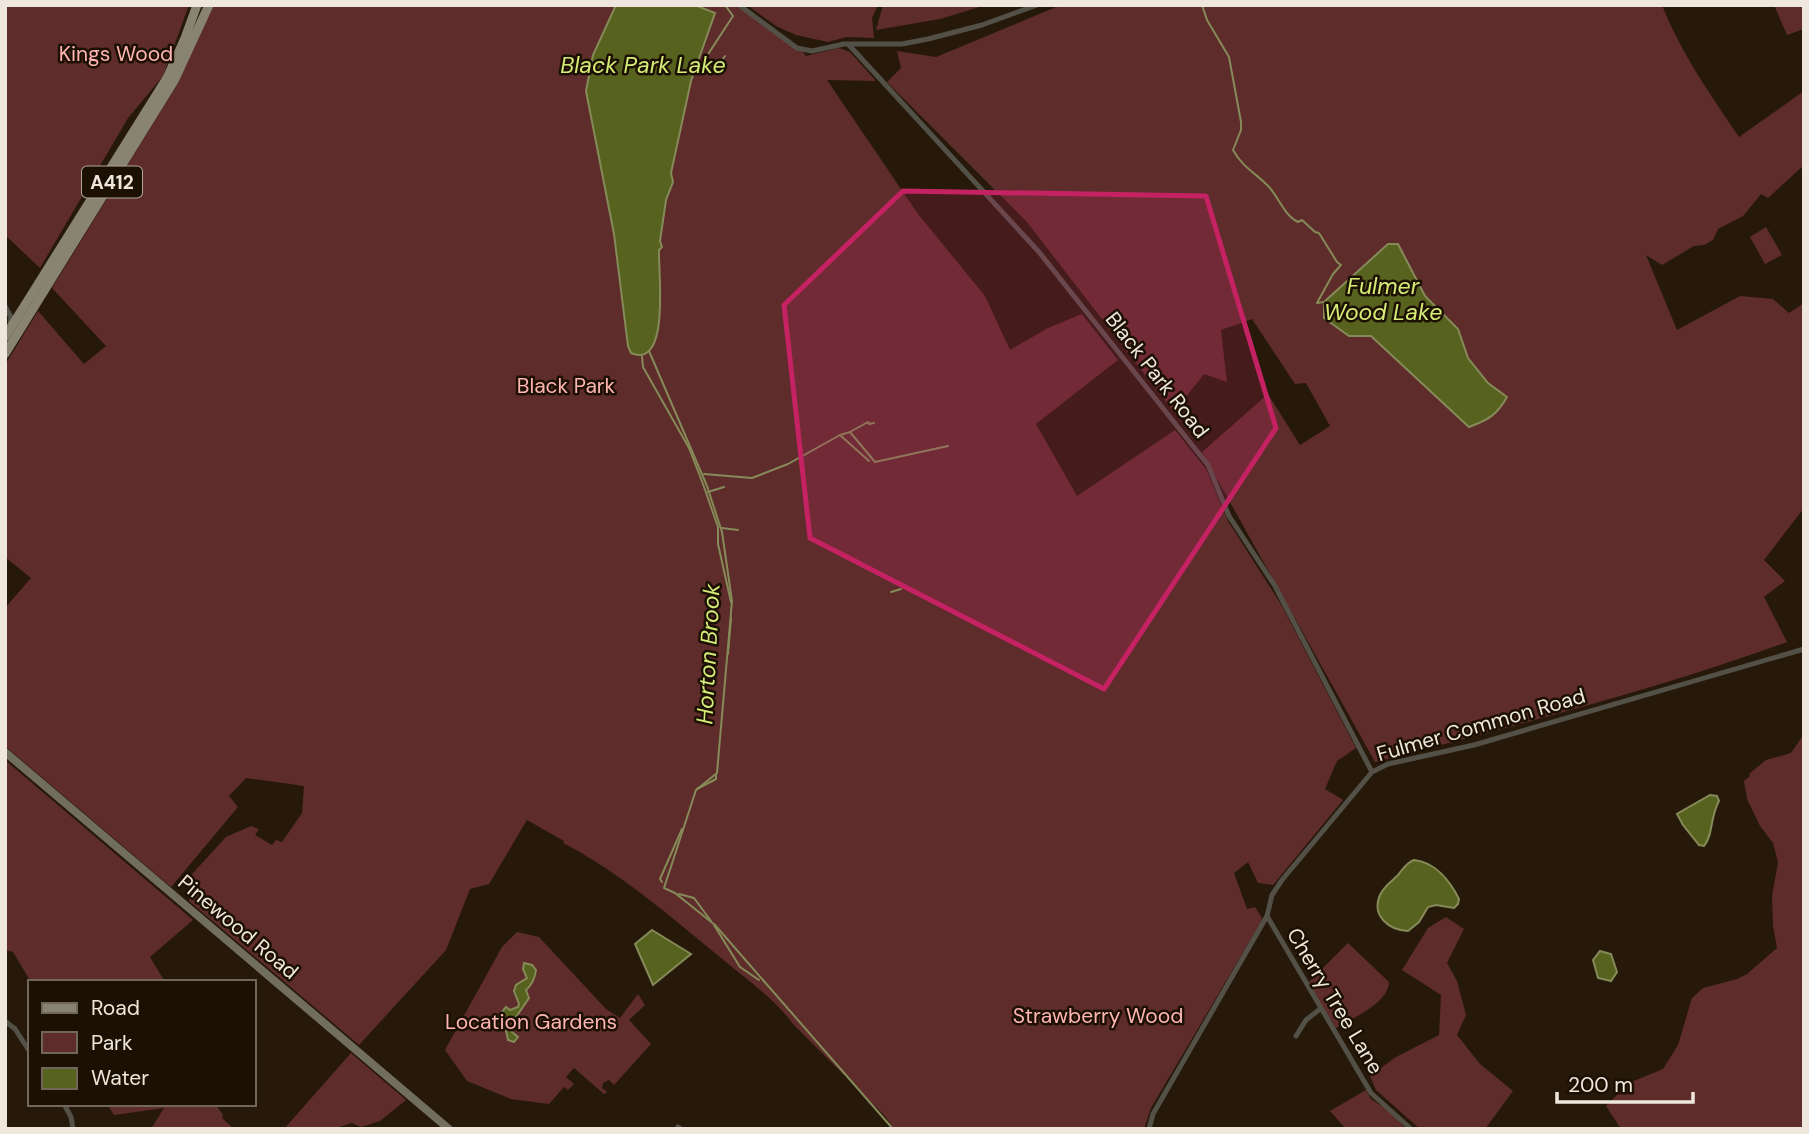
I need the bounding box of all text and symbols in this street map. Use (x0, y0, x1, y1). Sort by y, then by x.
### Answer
park label: Kings Wood (59, 40, 173, 68)
water label: Black Park Lake (560, 50, 726, 80)
road number: A412 (82, 166, 142, 198)
water label: Fulmer Wood Lake (1324, 271, 1442, 327)
street label: Black Park Road (1099, 306, 1215, 444)
park label: Black Park (517, 372, 616, 400)
water label: Horton Brook (689, 583, 727, 725)
street label: Fulmer Common Road (1373, 682, 1589, 768)
street label: Pinewood Road (172, 868, 304, 986)
street label: Cherry Tree Lane (1280, 923, 1390, 1079)
legend (28, 980, 256, 1106)
text: Road (91, 994, 140, 1022)
park label: Strawberry Wood (1013, 1002, 1183, 1030)
park label: Location Gardens (445, 1008, 617, 1036)
text: Park (91, 1029, 133, 1057)
scale bar (1557, 1060, 1694, 1104)
text: Water (91, 1064, 149, 1092)
text: 200 m (1568, 1071, 1633, 1099)

